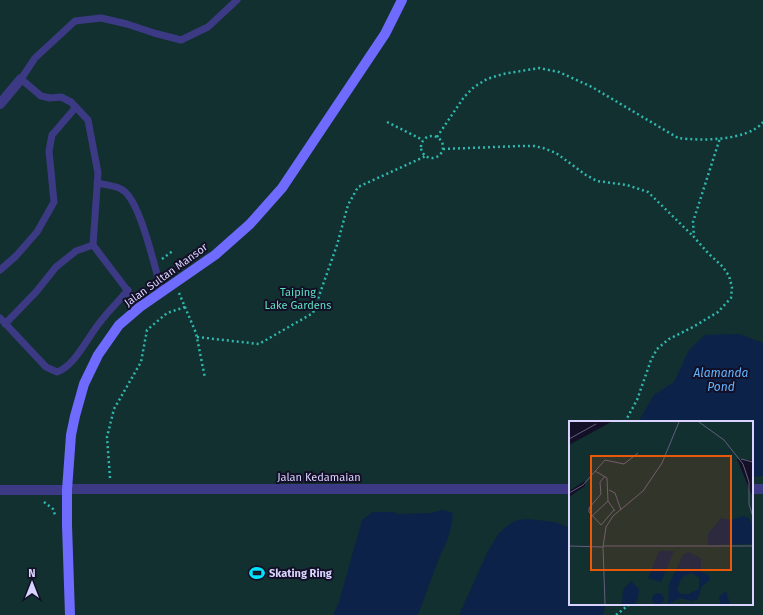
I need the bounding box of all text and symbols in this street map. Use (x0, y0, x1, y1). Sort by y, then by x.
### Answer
street label: Jalan Sultan Mansor (122, 240, 211, 309)
park label: Taiping Lake Gardens (265, 286, 331, 312)
water label: Alamanda Pond (693, 366, 749, 394)
inset map (569, 421, 753, 605)
street label: Jalan Kedamaian (277, 471, 361, 484)
north arrow (12, 563, 52, 603)
sports icon: Skating Ring (248, 564, 266, 582)
text: N (28, 567, 36, 580)
place label: Skating Ring (269, 567, 333, 580)

